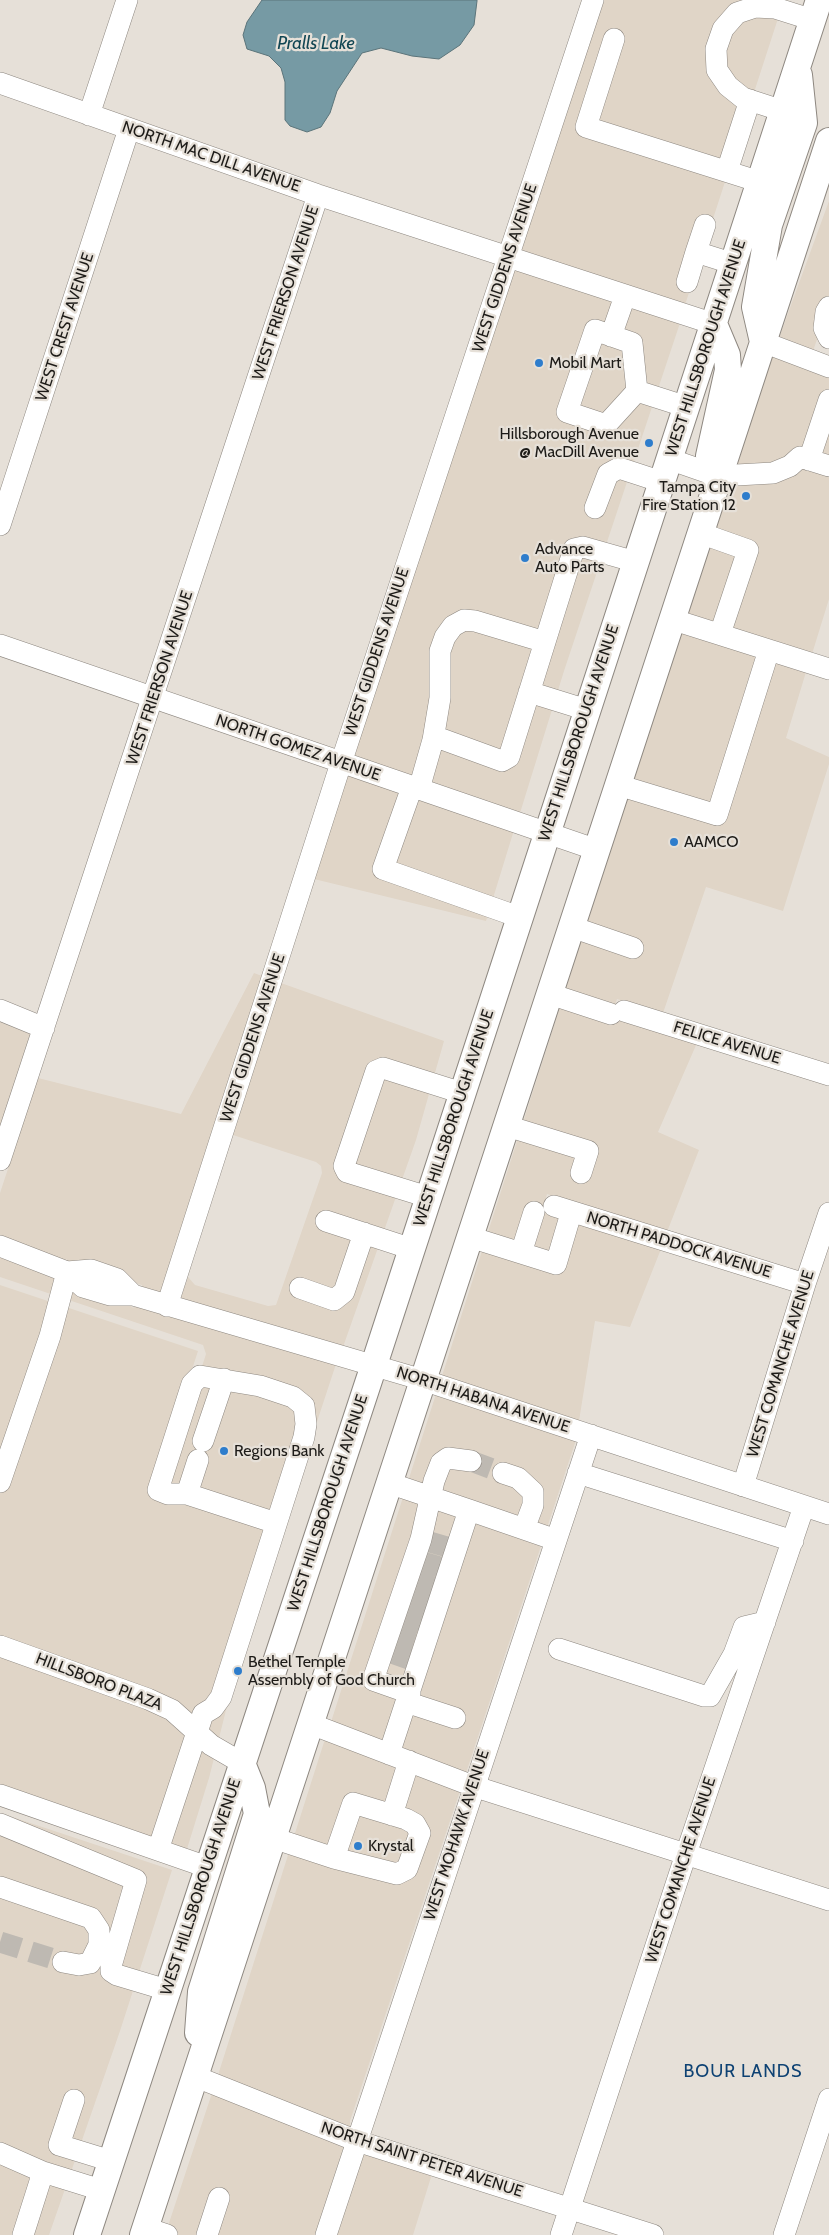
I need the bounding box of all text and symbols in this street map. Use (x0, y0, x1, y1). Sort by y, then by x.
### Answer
water label: Pralls Lake (277, 33, 355, 55)
street label: NORTH MAC DILL AVENUE (119, 117, 303, 197)
street label: WEST GIDDENS AVENUE (469, 181, 541, 355)
street label: WEST FRIERSON AVENUE (249, 203, 323, 383)
street label: WEST HILLSBOROUGH AVENUE (662, 237, 750, 459)
street label: WEST CREST AVENUE (32, 250, 98, 404)
place label: Mobil Mart (549, 353, 621, 373)
marker: Mobil Mart (533, 357, 545, 369)
place label: Hillsborough Avenue @ MacDill Avenue (500, 424, 639, 462)
marker: Hillsborough Avenue @ MacDill Avenue (643, 437, 655, 449)
place label: Tampa City Fire Station 12 (642, 477, 736, 515)
marker: Tampa City Fire Station 12 (740, 490, 752, 502)
place label: Advance Auto Parts (535, 539, 604, 577)
marker: Advance Auto Parts (519, 552, 531, 564)
street label: WEST GIDDENS AVENUE (341, 565, 413, 739)
street label: WEST FRIERSON AVENUE (123, 588, 197, 768)
street label: WEST HILLSBOROUGH AVENUE (535, 622, 623, 844)
street label: NORTH GOMEZ AVENUE (213, 711, 383, 785)
place label: AAMCO (684, 832, 739, 852)
marker: AAMCO (668, 836, 680, 848)
street label: WEST GIDDENS AVENUE (217, 951, 289, 1125)
street label: WEST HILLSBOROUGH AVENUE (410, 1007, 498, 1229)
street label: FELICE AVENUE (671, 1018, 783, 1068)
street label: NORTH PADDOCK AVENUE (584, 1208, 774, 1282)
street label: WEST COMANCHE AVENUE (743, 1268, 819, 1460)
street label: NORTH HABANA AVENUE (394, 1363, 572, 1437)
street label: WEST HILLSBOROUGH AVENUE (284, 1392, 372, 1614)
place label: Regions Bank (234, 1441, 325, 1461)
marker: Regions Bank (218, 1445, 230, 1457)
street label: HILLSBORO PLAZA (33, 1649, 165, 1715)
place label: Bethel Temple Assembly of God Church (248, 1652, 415, 1690)
marker: Bethel Temple Assembly of God Church (232, 1665, 244, 1677)
street label: WEST MOHAWK AVENUE (420, 1747, 494, 1923)
street label: WEST COMANCHE AVENUE (642, 1775, 720, 1965)
street label: WEST HILLSBOROUGH AVENUE (157, 1776, 245, 1998)
place label: Krystal (368, 1836, 414, 1856)
marker: Krystal (352, 1840, 364, 1852)
district label: BOUR LANDS (682, 2061, 804, 2083)
street label: NORTH SAINT PETER AVENUE (319, 2118, 525, 2202)

